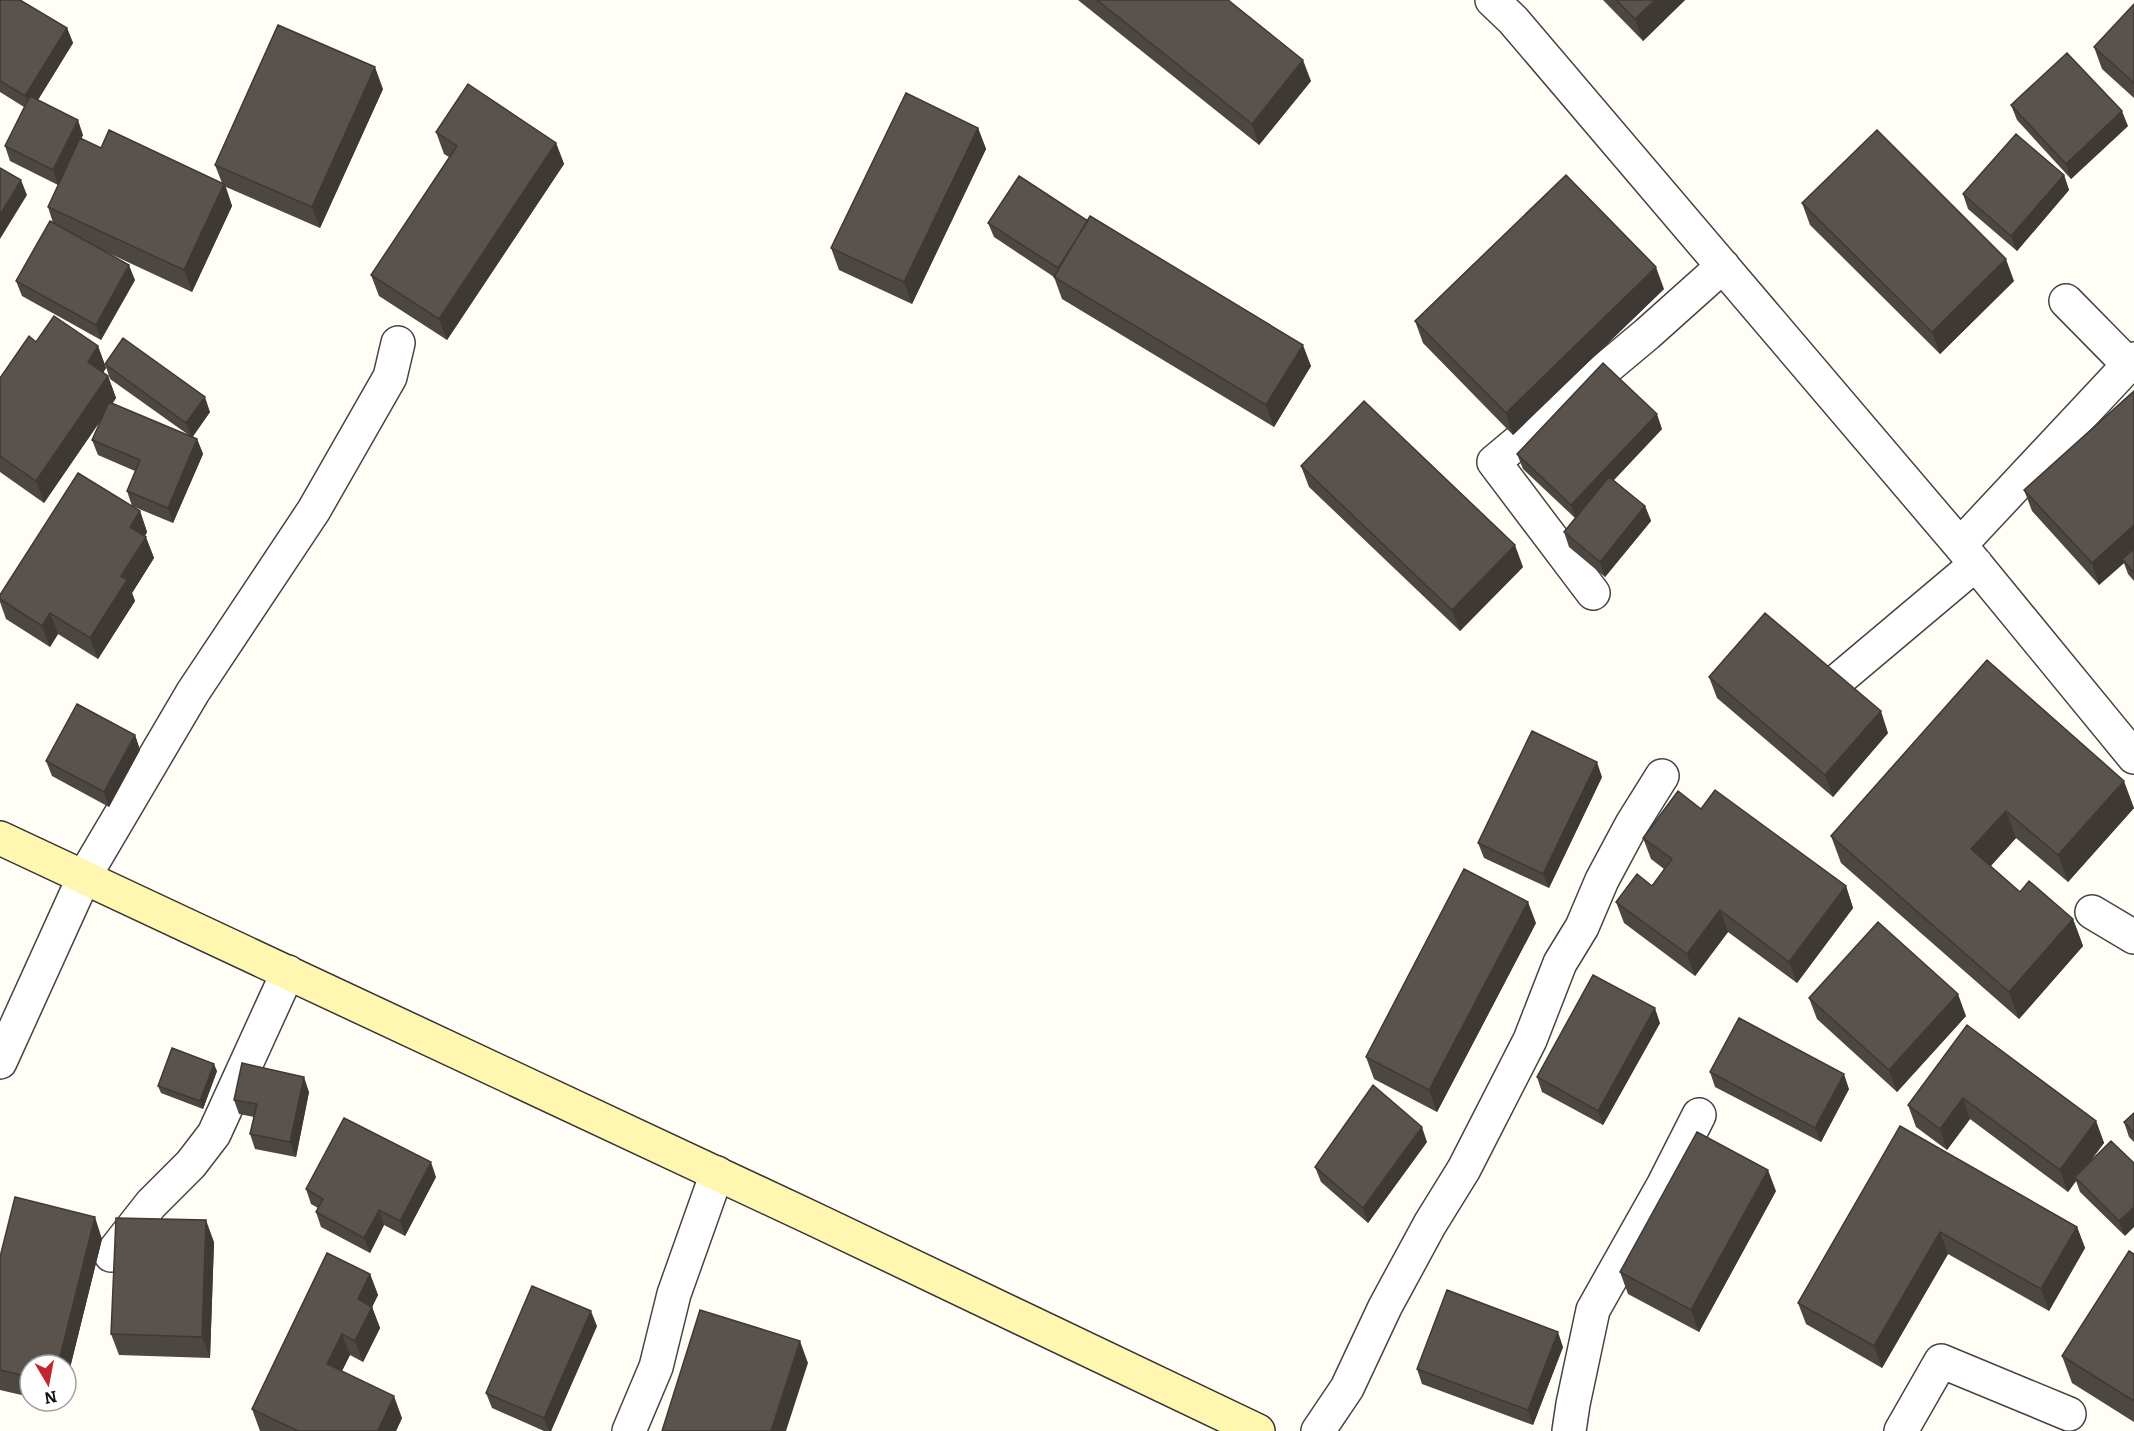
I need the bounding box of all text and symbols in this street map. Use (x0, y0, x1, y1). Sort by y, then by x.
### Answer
north arrow (18, 1353, 78, 1413)
text: N (43, 1387, 58, 1408)

